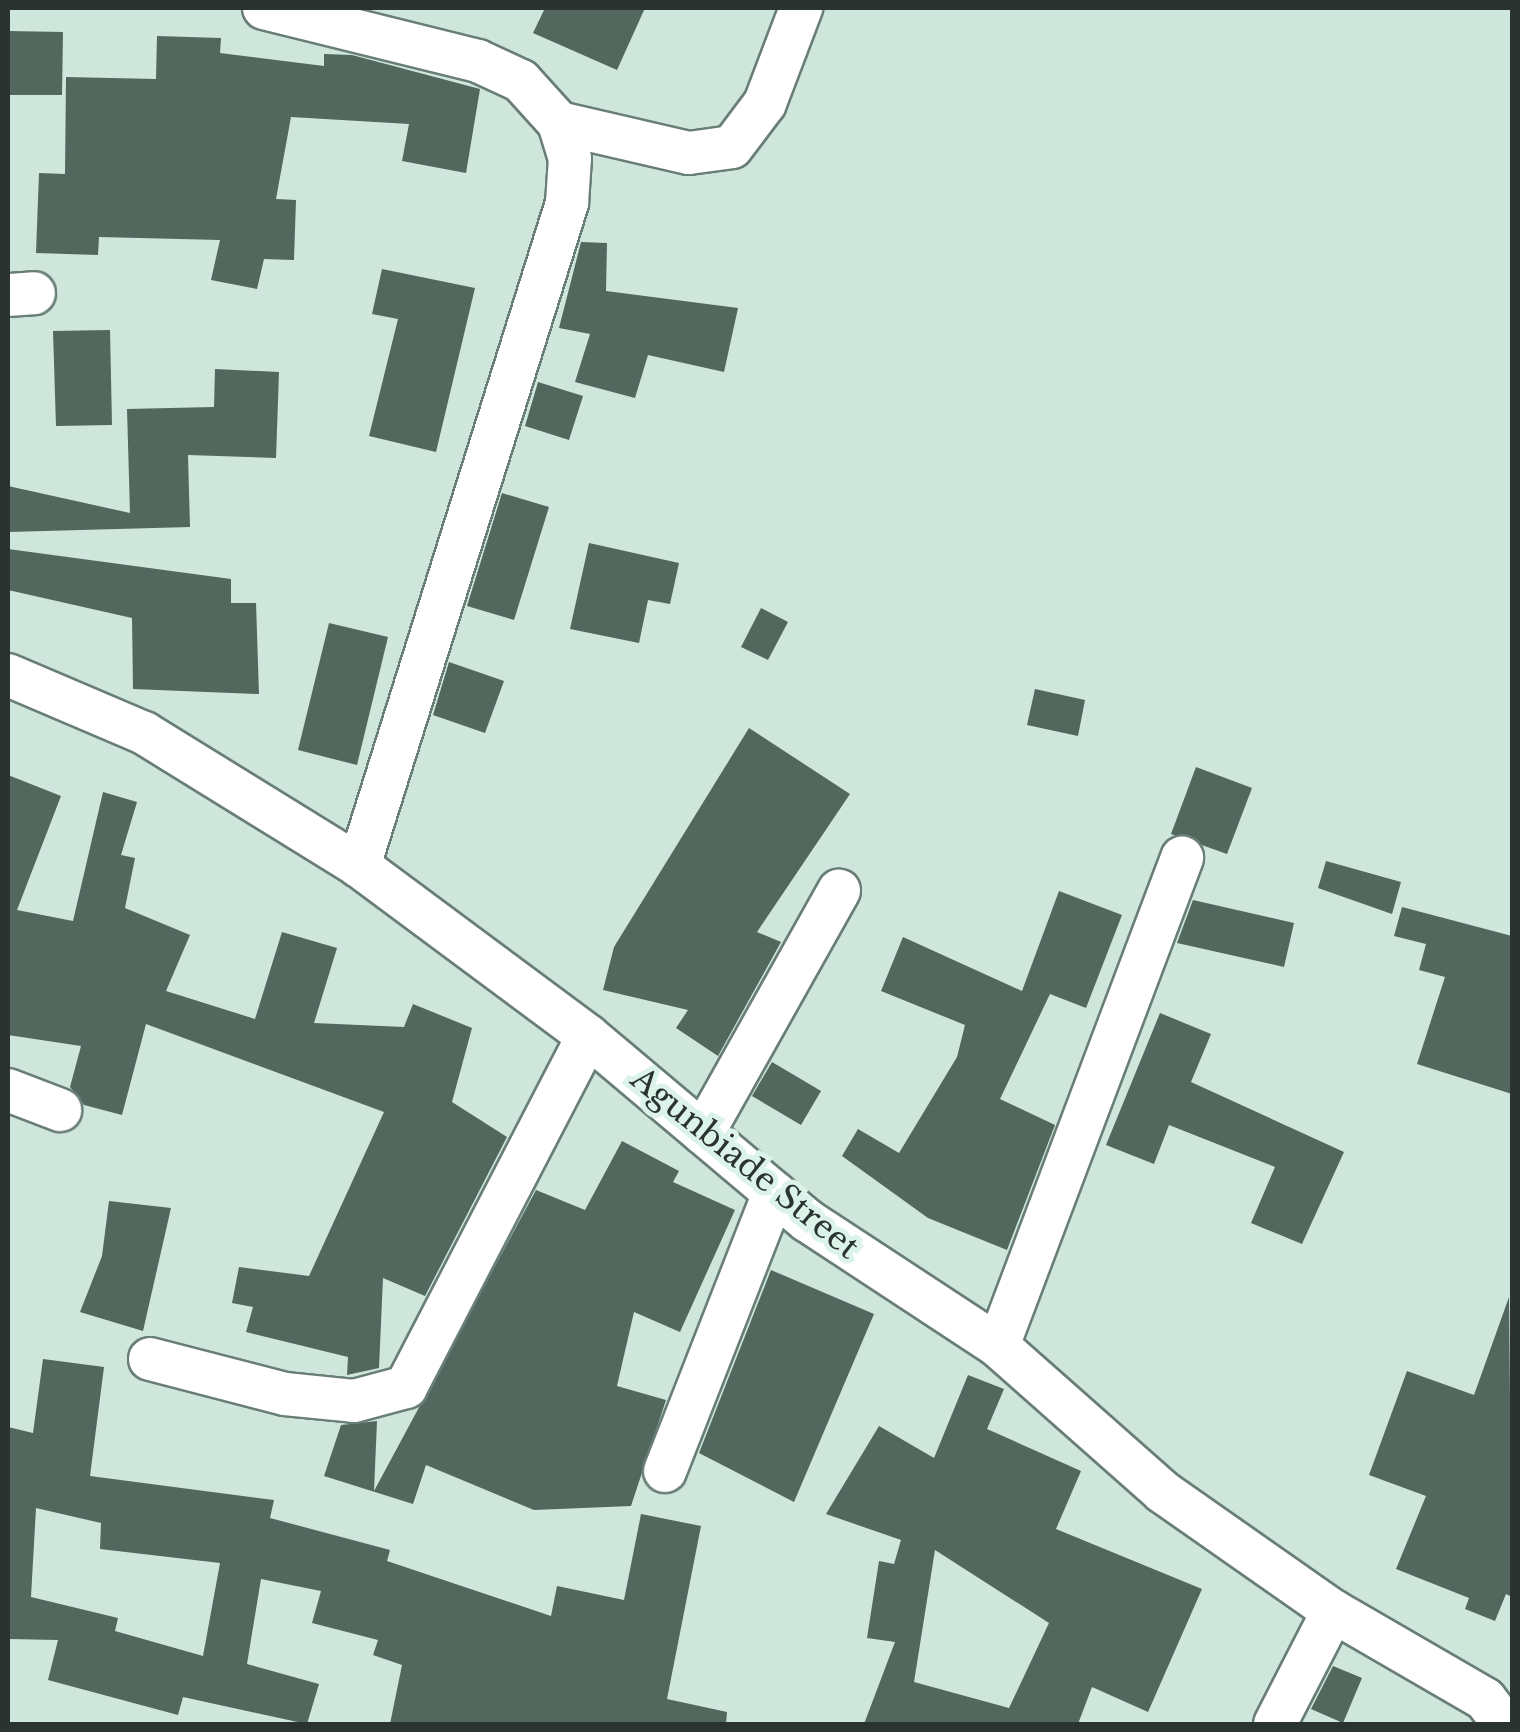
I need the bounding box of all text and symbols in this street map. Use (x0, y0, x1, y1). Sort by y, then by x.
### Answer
street label: Agunbiade Street (623, 1059, 867, 1267)

